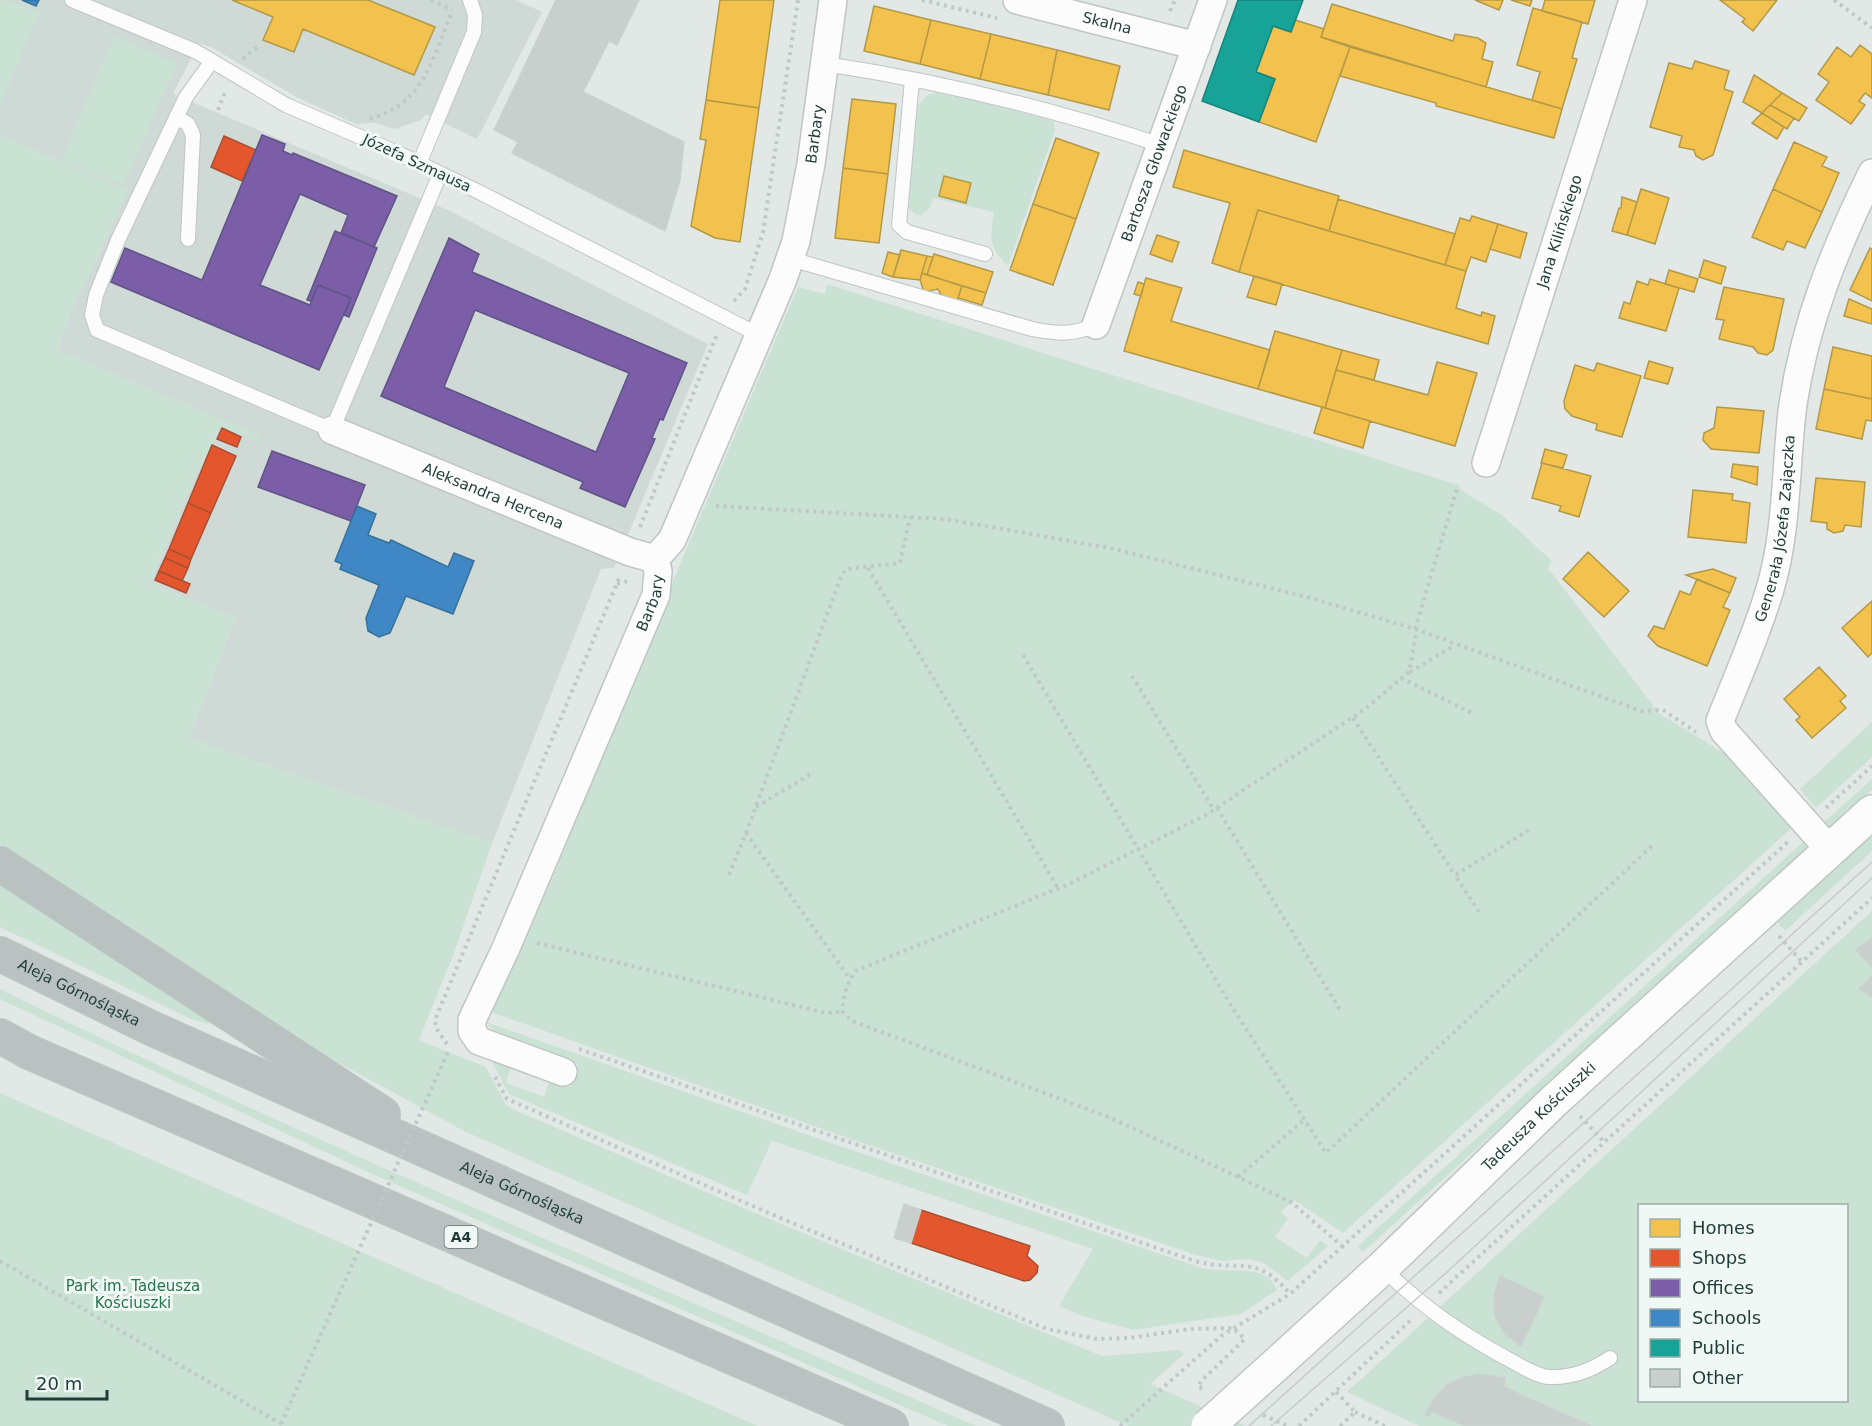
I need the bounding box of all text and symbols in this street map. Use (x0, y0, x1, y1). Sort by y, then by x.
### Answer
street label: Skalna (1081, 8, 1134, 38)
street label: Bartosza Głowackiego (1118, 82, 1191, 244)
street label: Barbary (802, 103, 828, 165)
street label: Józefa Szmausa (359, 130, 474, 196)
street label: Jana Kilińskiego (1533, 173, 1586, 291)
street label: Generała Józefa Zajączka (1751, 434, 1799, 625)
street label: Aleksandra Hercena (420, 459, 566, 533)
street label: Barbary (633, 573, 667, 634)
street label: Aleja Górnośląska (15, 955, 143, 1030)
street label: Tadeusza Kościuszki (1477, 1058, 1600, 1176)
street label: Aleja Górnośląska (457, 1157, 587, 1228)
legend (1638, 1204, 1848, 1402)
text: Homes (1692, 1217, 1755, 1238)
road number: A4 (444, 1226, 478, 1248)
text: Shops (1692, 1247, 1747, 1268)
park label: Park im. Tadeusza Kościuszki (66, 1277, 200, 1312)
text: Offices (1692, 1277, 1754, 1298)
text: Schools (1692, 1307, 1761, 1328)
text: Public (1692, 1337, 1745, 1358)
scale bar (27, 1363, 106, 1401)
text: Other (1692, 1367, 1744, 1388)
text: 20 m (36, 1373, 82, 1394)

